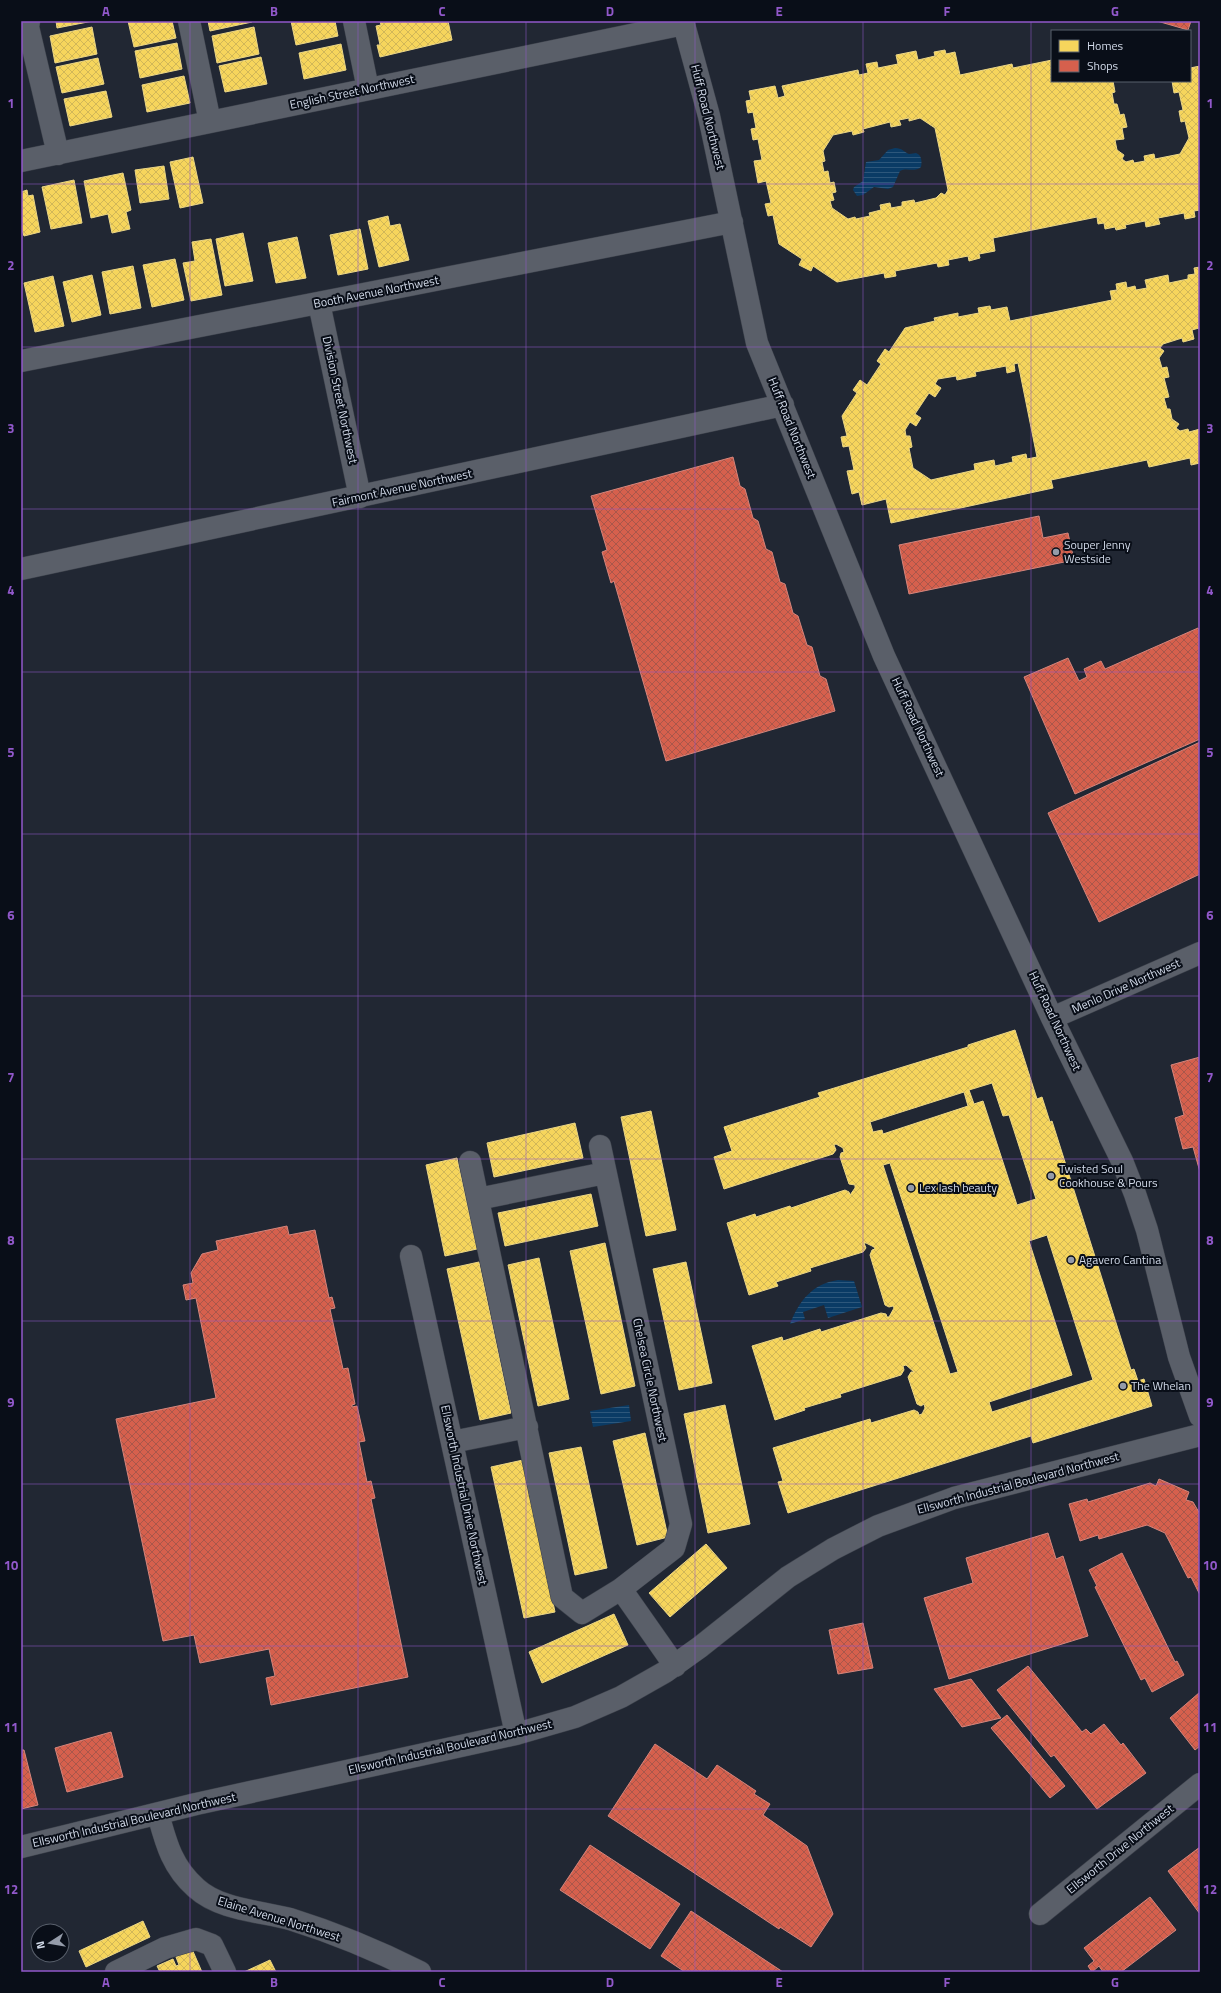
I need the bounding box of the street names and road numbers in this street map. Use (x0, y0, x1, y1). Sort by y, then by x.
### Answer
street label: Huff Road Northwest (686, 62, 731, 172)
street label: English Street Northwest (288, 69, 417, 114)
street label: Booth Avenue Northwest (311, 270, 441, 313)
street label: Division Street Northwest (318, 334, 363, 466)
street label: Huff Road Northwest (763, 374, 822, 482)
street label: Fairmont Avenue Northwest (330, 463, 474, 512)
street label: Huff Road Northwest (887, 674, 950, 780)
street label: Menlo Drive Northwest (1068, 953, 1184, 1018)
street label: Huff Road Northwest (1024, 968, 1087, 1074)
street label: Chelsea Circle Northwest (628, 1316, 673, 1444)
street label: Ellsworth Industrial Drive Northwest (436, 1403, 493, 1587)
street label: Ellsworth Industrial Boulevard Northwest (915, 1446, 1122, 1519)
street label: Ellsworth Industrial Boulevard Northwest (346, 1714, 554, 1779)
street label: Ellsworth Industrial Boulevard Northwest (30, 1787, 238, 1852)
street label: Ellsworth Drive Northwest (1062, 1799, 1178, 1898)
street label: Elaine Avenue Northwest (215, 1891, 344, 1946)

